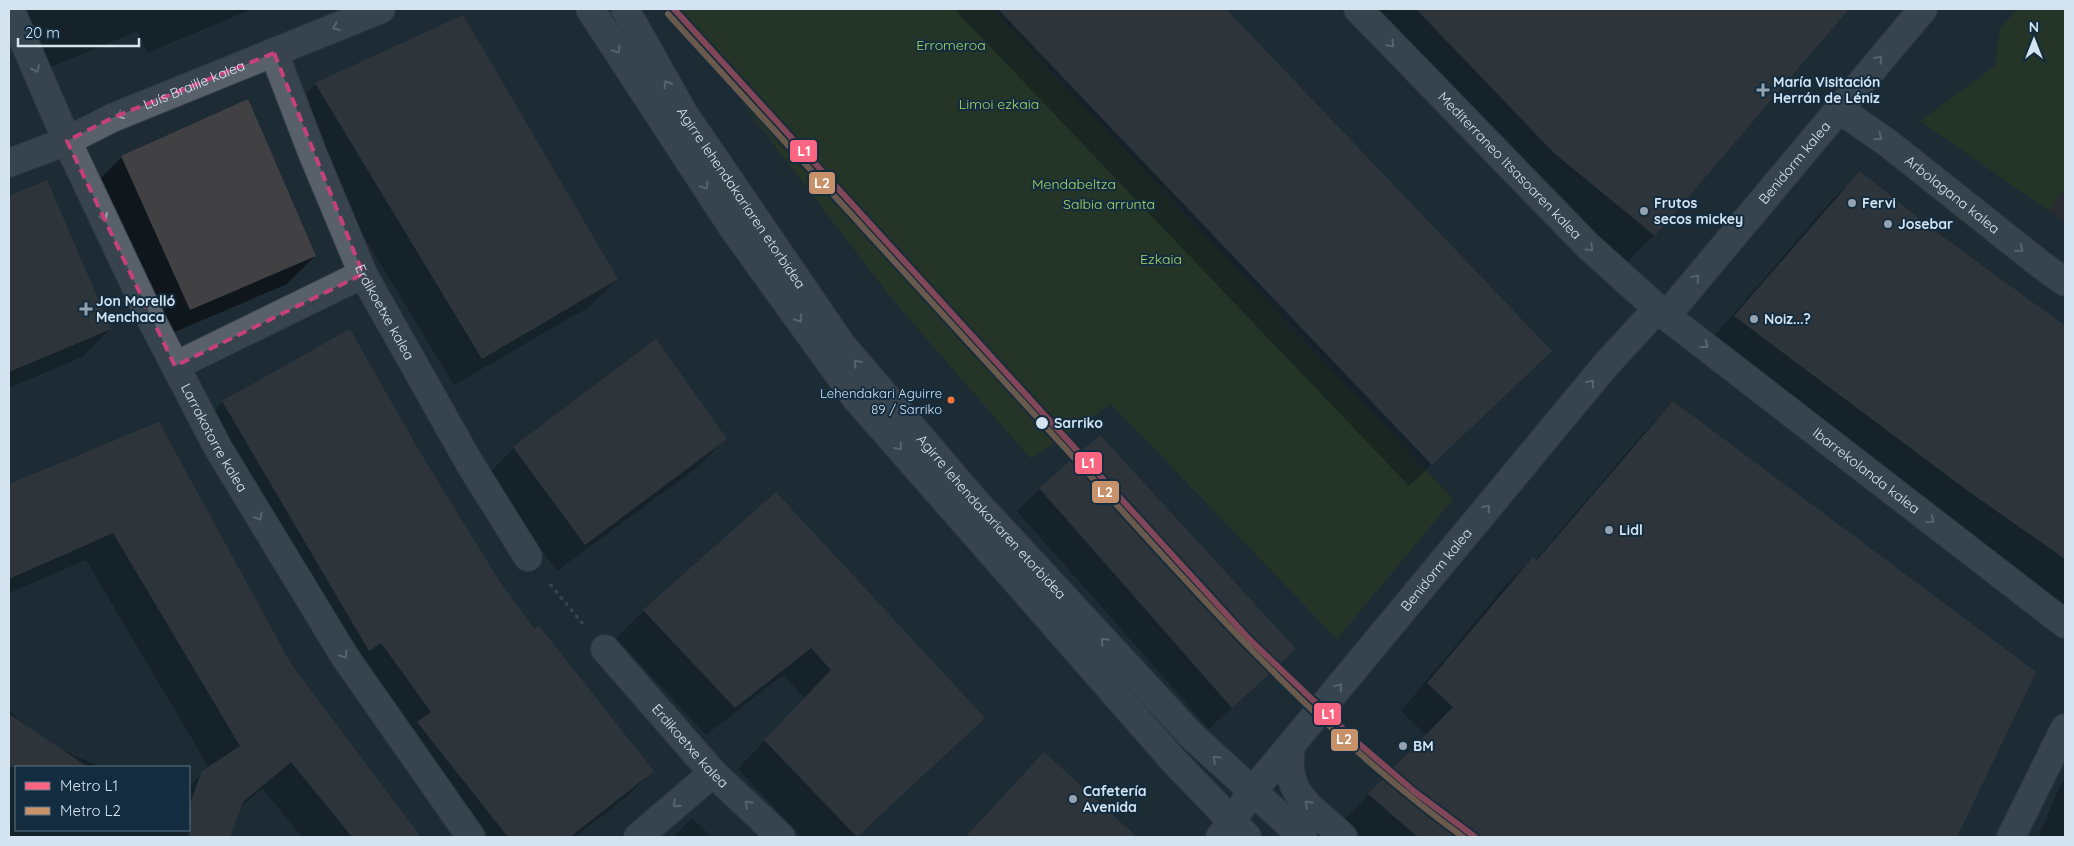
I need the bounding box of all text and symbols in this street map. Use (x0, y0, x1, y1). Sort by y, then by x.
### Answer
scale bar (18, 15, 139, 47)
north arrow (2009, 15, 2059, 65)
text: N (2029, 18, 2039, 36)
one-way arrow (332, 21, 341, 32)
text: 20 m (25, 23, 60, 42)
park label: Erromeroa (916, 36, 986, 54)
one-way arrow (1386, 38, 1395, 47)
one-way arrow (611, 44, 620, 53)
street label: Luís Braille kalea (140, 56, 247, 113)
one-way arrow (1873, 56, 1882, 65)
one-way arrow (30, 64, 40, 73)
place label: María Visitación Herrán de Léniz (1773, 73, 1880, 107)
one-way arrow (663, 80, 673, 89)
marker: María Visitación Herrán de Léniz (1757, 84, 1769, 96)
street label: Mediterraneo Itsasoaren kalea (1434, 88, 1585, 243)
park label: Limoi ezkaia (959, 95, 1039, 113)
street label: Agirre lehendakariaren etorbidea (673, 104, 809, 292)
one-way arrow (116, 109, 125, 119)
street label: Benidorm kalea (1755, 118, 1834, 208)
one-way arrow (1873, 131, 1883, 140)
line badge: L1 (789, 139, 818, 163)
text: L1 (797, 142, 811, 160)
street label: Arbolagana kalea (1901, 151, 2003, 238)
line badge: L2 (808, 171, 836, 195)
text: L2 (814, 174, 830, 192)
park label: Mendabeltza (1032, 175, 1116, 193)
one-way arrow (699, 181, 709, 190)
place label: Frutos secos mickey (1654, 194, 1743, 228)
place label: Fervi (1862, 194, 1896, 212)
park label: Salbia arrunta (1063, 195, 1155, 213)
marker: Fervi (1846, 197, 1858, 209)
marker: Frutos secos mickey (1638, 205, 1650, 217)
one-way arrow (98, 212, 108, 221)
place label: Josebar (1898, 215, 1953, 233)
marker: Josebar (1882, 218, 1894, 230)
one-way arrow (1584, 242, 1593, 251)
one-way arrow (2014, 243, 2023, 251)
park label: Ezkaia (1140, 250, 1182, 268)
street label: Erdikoetxe kalea (351, 262, 418, 363)
one-way arrow (1691, 274, 1700, 283)
place label: Jon Morelló Menchaca (96, 292, 176, 326)
marker: Jon Morelló Menchaca (80, 303, 92, 315)
place label: Noiz...? (1764, 310, 1811, 328)
one-way arrow (793, 313, 801, 322)
marker: Noiz...? (1748, 313, 1760, 325)
one-way arrow (1699, 340, 1708, 348)
one-way arrow (854, 359, 863, 368)
street label: Larrakotorre kalea (177, 380, 252, 495)
one-way arrow (1585, 380, 1593, 389)
place label: Lehendakari Aguirre 89 / Sarriko (820, 385, 942, 417)
marker: Lehendakari Aguirre 89 / Sarriko (946, 395, 956, 405)
place label: Sarriko (1054, 414, 1103, 432)
marker: Sarriko (1034, 415, 1050, 431)
street label: Ibarrekolanda kalea (1809, 424, 1923, 518)
street label: Agirre lehendakariaren etorbidea (913, 430, 1070, 603)
one-way arrow (893, 441, 902, 450)
line badge: L1 (1074, 451, 1103, 475)
text: L1 (1081, 454, 1095, 472)
line badge: L2 (1091, 480, 1120, 504)
text: L2 (1097, 483, 1113, 501)
one-way arrow (1482, 505, 1491, 514)
one-way arrow (253, 511, 263, 520)
one-way arrow (1925, 514, 1934, 523)
place label: Lidl (1619, 521, 1643, 539)
street label: Benidorm kalea (1397, 524, 1476, 615)
marker: Lidl (1603, 524, 1615, 536)
one-way arrow (1101, 638, 1110, 647)
one-way arrow (338, 650, 347, 659)
one-way arrow (1333, 684, 1342, 693)
street label: Erdikoetxe kalea (648, 700, 732, 792)
line badge: L1 (1313, 702, 1342, 726)
text: L1 (1321, 705, 1335, 723)
line badge: L2 (1330, 728, 1359, 752)
text: L2 (1336, 730, 1352, 748)
place label: BM (1413, 737, 1434, 755)
marker: BM (1397, 740, 1409, 752)
one-way arrow (1213, 756, 1222, 765)
legend (15, 766, 190, 831)
text: Metro L1 (60, 776, 118, 795)
place label: Cafetería Avenida (1083, 782, 1147, 816)
marker: Cafetería Avenida (1067, 793, 1079, 805)
one-way arrow (673, 799, 682, 808)
text: Metro L2 (60, 801, 121, 820)
one-way arrow (744, 801, 753, 810)
one-way arrow (1304, 801, 1313, 810)

